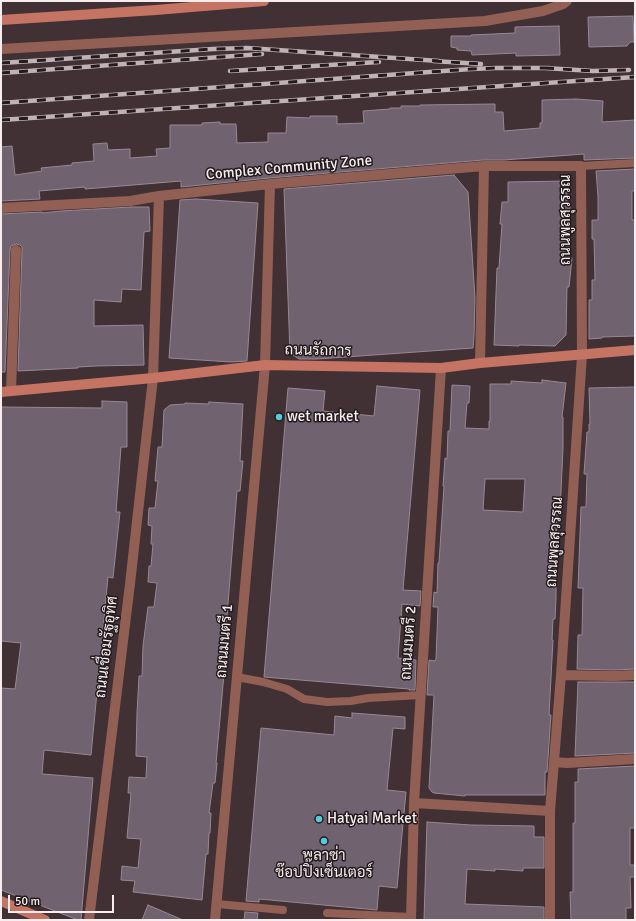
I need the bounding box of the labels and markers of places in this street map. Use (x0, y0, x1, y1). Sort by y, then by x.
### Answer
place label: wet market (287, 408, 359, 426)
marker: wet market (274, 412, 284, 422)
place label: Hatyai Market (327, 810, 417, 828)
marker: Hatyai Market (314, 814, 324, 824)
marker: พลาซ่า ช๊อปปิ๊งเซ็นเตอร์ (319, 836, 329, 846)
place label: พลาซ่า ช๊อปปิ๊งเซ็นเตอร์ (275, 847, 373, 882)

